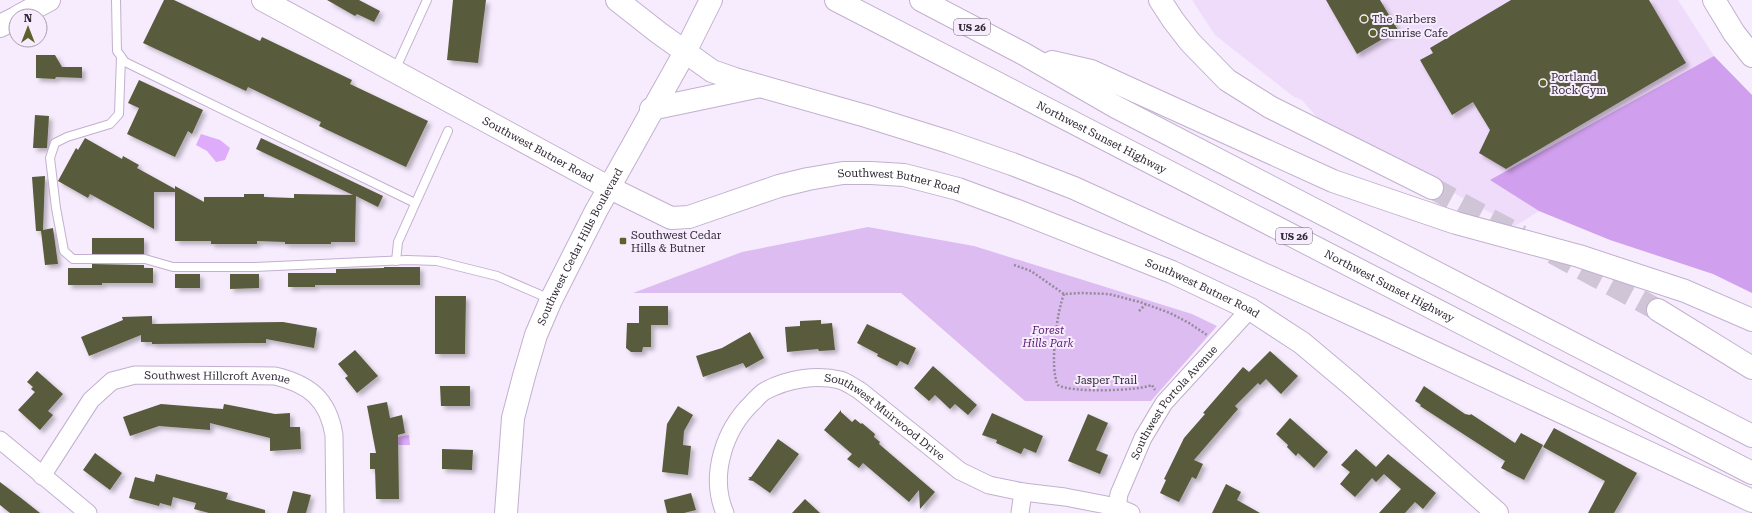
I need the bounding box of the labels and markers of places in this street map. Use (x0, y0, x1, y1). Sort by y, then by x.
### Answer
place label: The Barbers (1372, 13, 1436, 26)
marker: The Barbers (1359, 14, 1369, 24)
place label: Sunrise Cafe (1381, 27, 1448, 40)
marker: Sunrise Cafe (1368, 28, 1378, 38)
place label: Portland Rock Gym (1551, 71, 1606, 97)
marker: Portland Rock Gym (1538, 78, 1548, 88)
place label: Southwest Cedar Hills & Butner (631, 229, 722, 255)
marker: Southwest Cedar Hills & Butner (618, 236, 628, 246)

